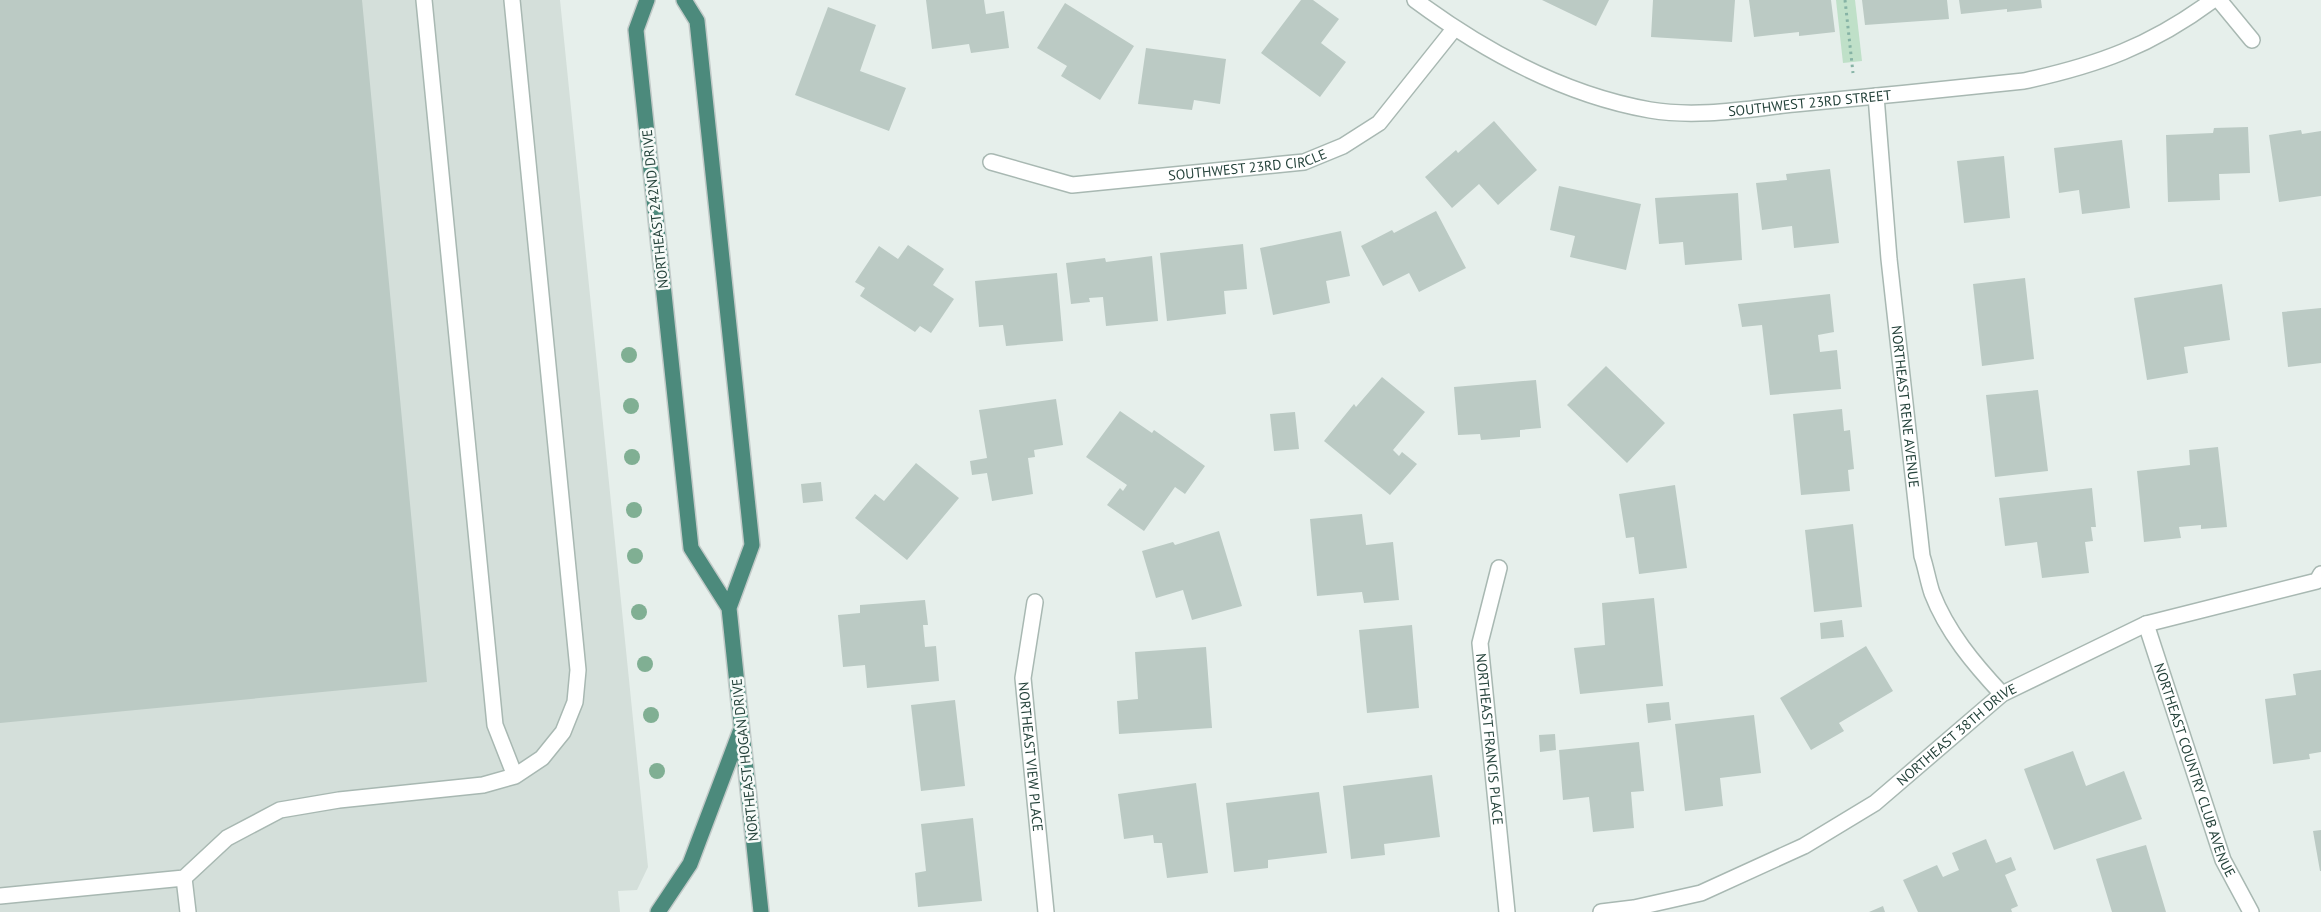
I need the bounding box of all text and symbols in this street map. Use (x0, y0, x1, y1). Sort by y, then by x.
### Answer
street label: SOUTHWEST 23RD STREET (1727, 86, 1892, 120)
street label: NORTHEAST 242ND DRIVE (638, 129, 672, 289)
street label: SOUTHWEST 23RD CIRCLE (1167, 145, 1329, 184)
street label: NORTHEAST RENE AVENUE (1887, 325, 1923, 489)
street label: NORTHEAST FRANCIS PLACE (1472, 652, 1507, 826)
street label: NORTHEAST COUNTRY CLUB AVENUE (2150, 661, 2240, 880)
street label: NORTHEAST HOGAN DRIVE (727, 678, 763, 842)
street label: NORTHEAST 38TH DRIVE (1893, 679, 2019, 789)
street label: NORTHEAST VIEW PLACE (1014, 681, 1047, 832)

